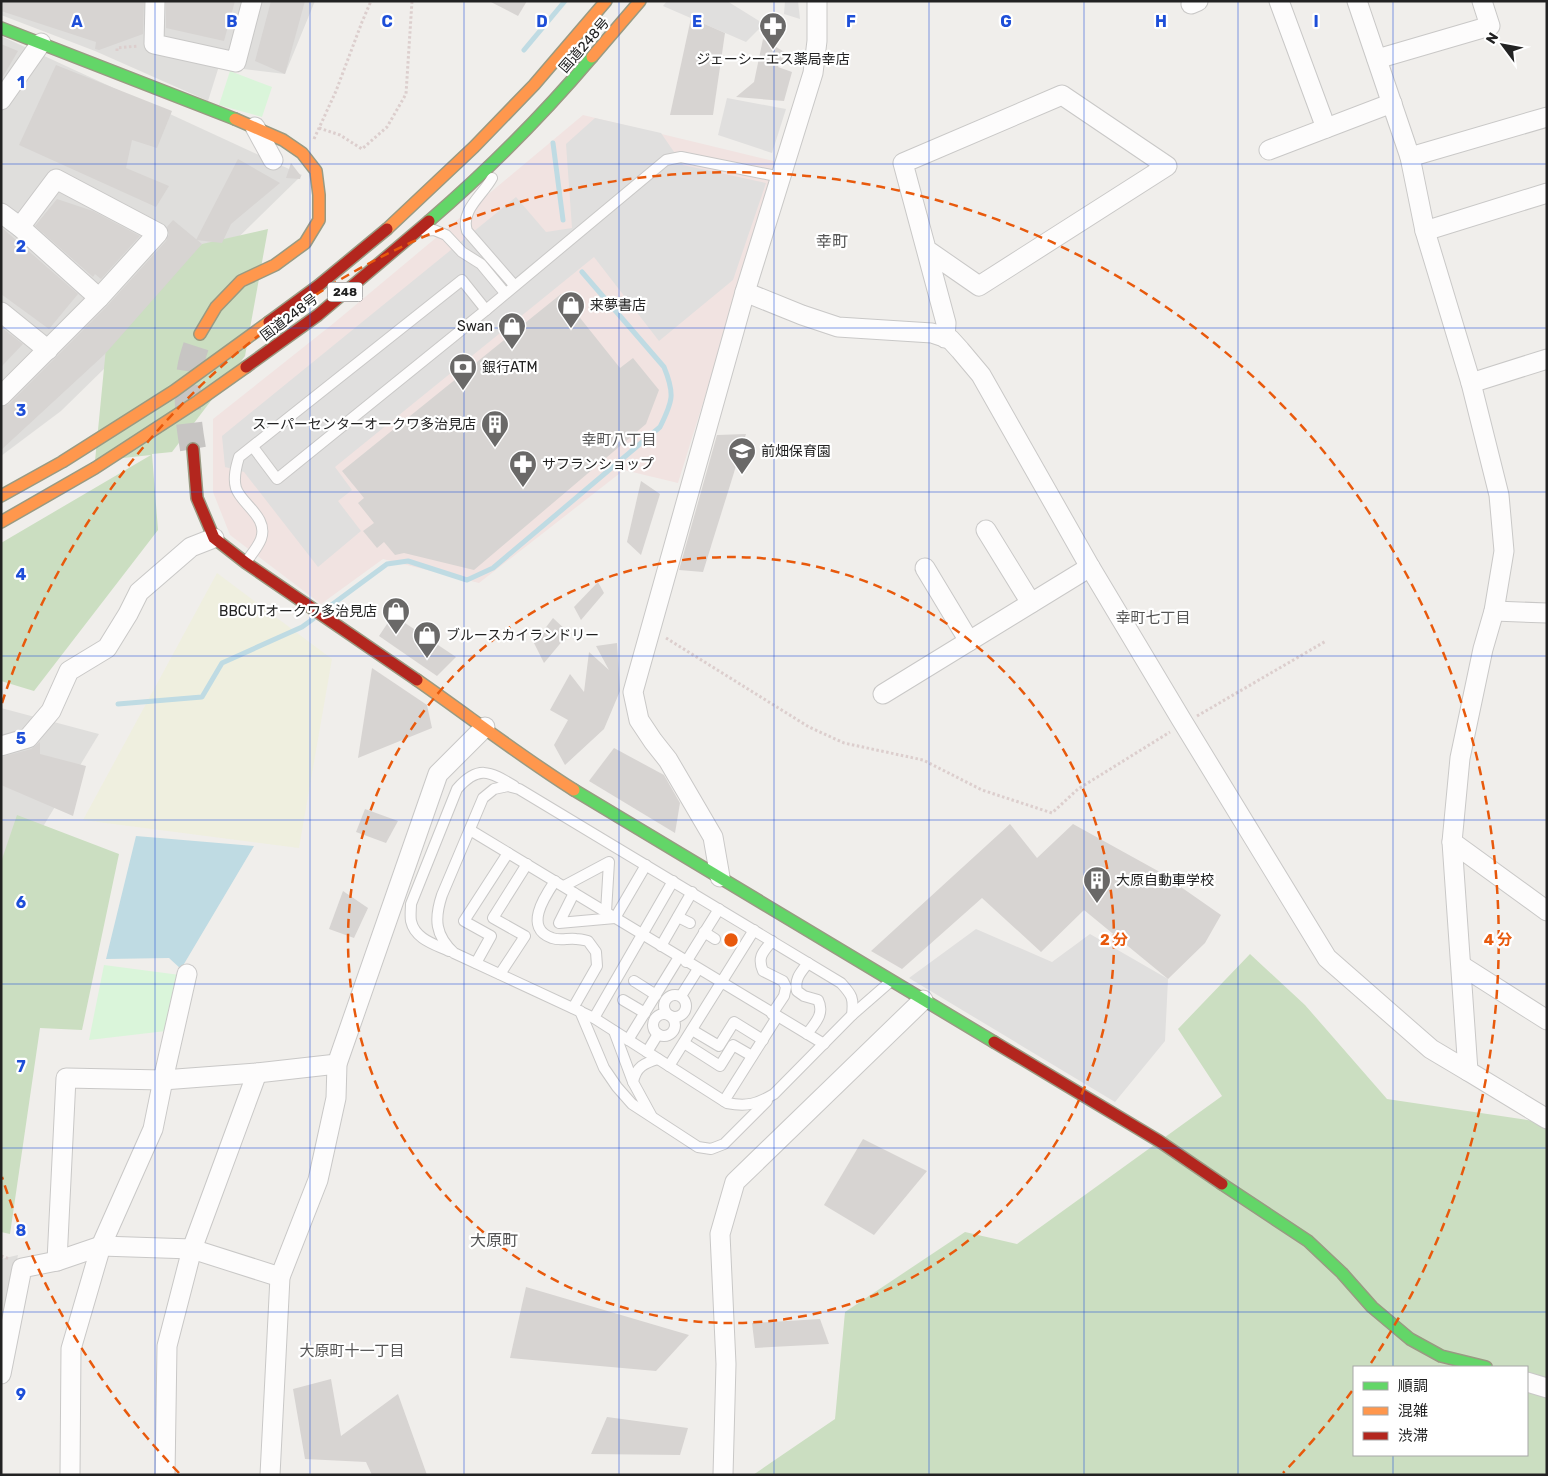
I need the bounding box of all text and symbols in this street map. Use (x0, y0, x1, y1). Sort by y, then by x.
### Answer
pharmacy icon: ジェーシーエス薬局幸店 (758, 11, 788, 50)
text: A (71, 12, 83, 31)
text: B (226, 12, 238, 31)
text: C (381, 12, 393, 31)
text: D (536, 12, 548, 31)
text: E (692, 12, 702, 31)
text: F (846, 12, 856, 31)
text: G (1000, 12, 1012, 31)
text: H (1155, 12, 1167, 31)
text: I (1313, 12, 1319, 31)
street label: 国道248号 (556, 14, 613, 76)
north arrow (1478, 20, 1528, 70)
text: N (1483, 30, 1502, 47)
place label: ジェーシーエス薬局幸店 (696, 51, 850, 68)
text: 1 (17, 73, 25, 92)
district label: 幸町 (816, 232, 848, 251)
text: 2 (16, 237, 26, 256)
road number: 248 (328, 282, 362, 302)
street label: 国道248号 (257, 290, 321, 345)
shop icon: 来夢書店 (556, 290, 586, 329)
place label: 来夢書店 (590, 297, 646, 314)
shop icon: Swan (497, 311, 527, 350)
place label: Swan (457, 318, 493, 335)
bank icon: 銀行ATM (448, 352, 478, 391)
place label: 銀行ATM (482, 359, 538, 376)
text: 3 (16, 401, 26, 420)
building icon: スーパーセンターオークワ多治見店 (480, 409, 510, 448)
place label: スーパーセンターオークワ多治見店 (252, 416, 476, 433)
district label: 幸町八丁目 (581, 431, 657, 449)
school or university icon: 前畑保育園 (727, 436, 757, 475)
place label: 前畑保育園 (761, 443, 831, 460)
pharmacy icon: サフランショップ (508, 449, 538, 488)
place label: サフランショップ (542, 456, 654, 473)
text: 4 (16, 565, 27, 584)
shop icon: BBCUTオークワ多治見店 (381, 596, 411, 635)
place label: BBCUTオークワ多治見店 (219, 603, 377, 620)
district label: 幸町七丁目 (1115, 609, 1191, 627)
shop icon: ブルースカイランドリー (412, 620, 442, 659)
place label: ブルースカイランドリー (446, 627, 599, 644)
text: 5 (16, 729, 26, 748)
building icon: 大原自動車学校 (1082, 865, 1112, 904)
place label: 大原自動車学校 (1116, 872, 1214, 889)
text: 6 (16, 893, 26, 912)
centre of rings (722, 931, 740, 949)
text: 2 分 (1100, 931, 1128, 949)
text: 4 分 (1484, 931, 1512, 949)
text: 7 (16, 1057, 26, 1076)
text: 8 (16, 1221, 27, 1240)
district label: 大原町 (470, 1231, 518, 1250)
district label: 大原町十一丁目 (299, 1342, 405, 1360)
legend (1353, 1366, 1528, 1456)
text: 順調 (1398, 1377, 1428, 1395)
text: 9 (16, 1385, 26, 1404)
text: 混雑 (1398, 1402, 1428, 1420)
text: 渋滞 (1398, 1427, 1428, 1445)

